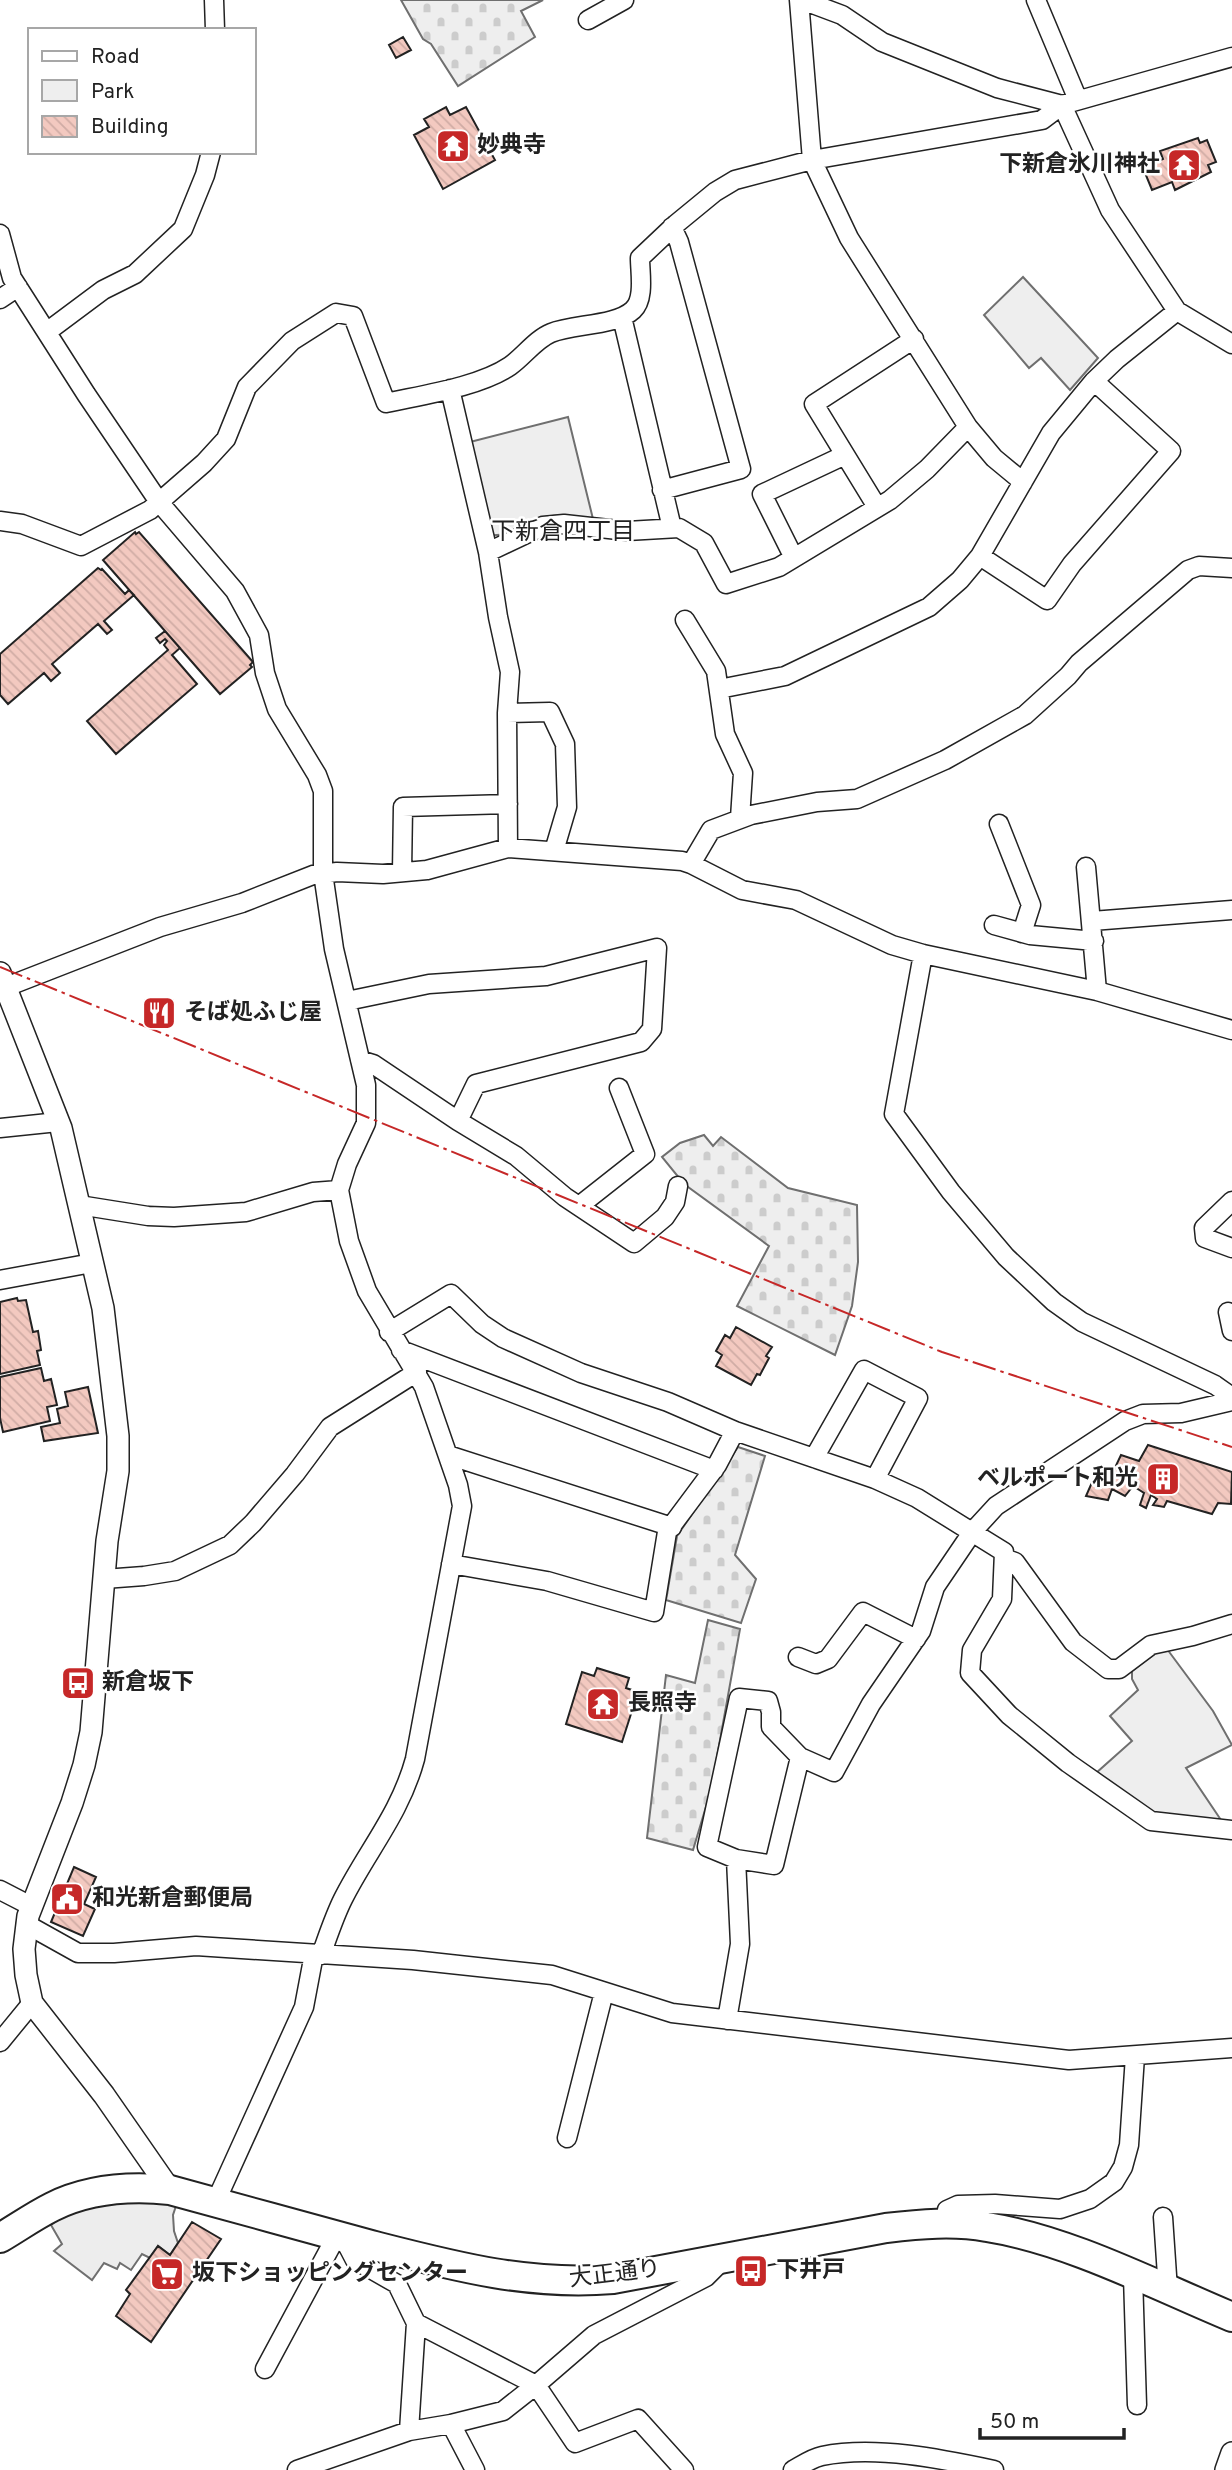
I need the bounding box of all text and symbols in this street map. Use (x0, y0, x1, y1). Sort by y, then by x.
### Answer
legend (28, 28, 256, 154)
text: Road (91, 44, 140, 71)
text: Park (91, 79, 134, 106)
text: Building (91, 114, 169, 141)
temple icon: 妙典寺 (434, 127, 472, 165)
place label: 妙典寺 (477, 132, 546, 161)
temple icon: 下新倉氷川神社 (1165, 146, 1203, 184)
place label: 下新倉氷川神社 (999, 151, 1160, 180)
district label: 下新倉四丁目 (491, 518, 635, 548)
restaurant icon: そば処ふじ屋 (140, 994, 178, 1032)
place label: そば処ふじ屋 (184, 999, 322, 1028)
building icon: ベルポート和光 (1144, 1460, 1182, 1498)
place label: ベルポート和光 (977, 1465, 1138, 1494)
bus stop icon: 新倉坂下 (59, 1664, 97, 1702)
place label: 新倉坂下 (102, 1669, 194, 1698)
temple icon: 長照寺 (584, 1685, 622, 1723)
place label: 長照寺 (628, 1690, 697, 1719)
public building icon: 和光新倉郵便局 (48, 1880, 86, 1918)
place label: 和光新倉郵便局 (92, 1885, 253, 1914)
bus stop icon: 下井戸 (732, 2252, 770, 2290)
supermarket icon: 坂下ショッピングセンター (148, 2255, 186, 2293)
street label: 大正通り (568, 2255, 662, 2295)
place label: 下井戸 (776, 2257, 845, 2286)
place label: 坂下ショッピングセンター (192, 2260, 468, 2289)
scale bar (980, 2396, 1124, 2440)
text: 50 m (990, 2409, 1039, 2436)

